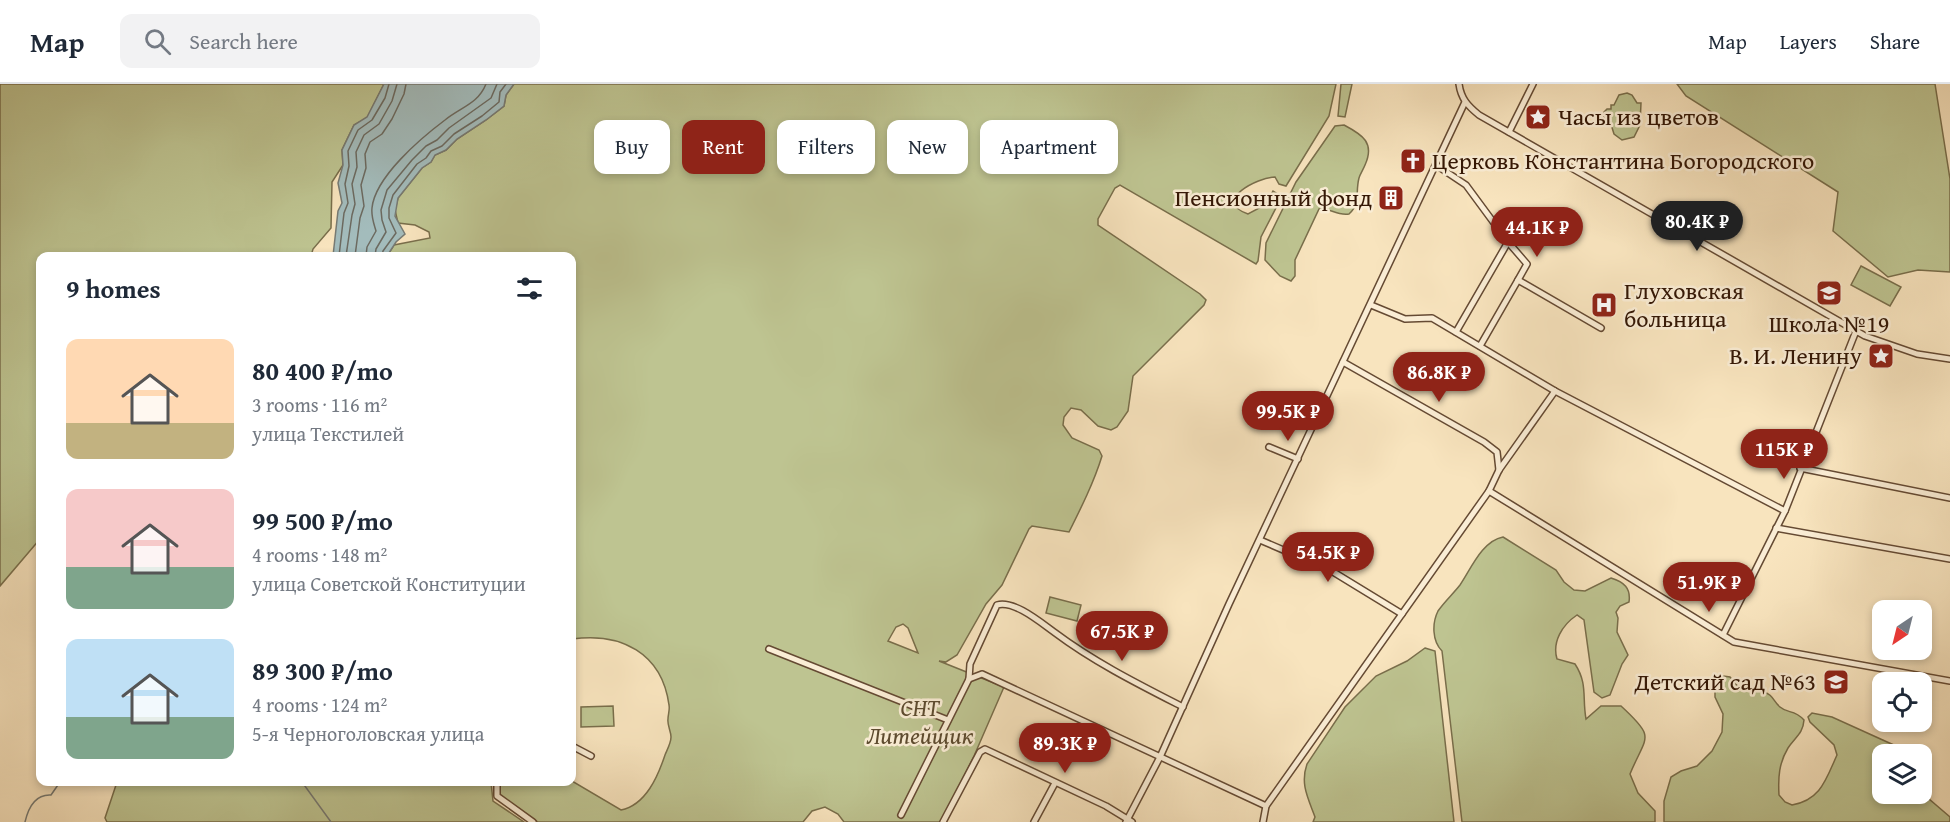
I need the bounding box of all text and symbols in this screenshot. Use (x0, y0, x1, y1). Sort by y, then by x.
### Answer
search box (120, 14, 540, 68)
text: Map (30, 21, 84, 62)
icon: search (141, 25, 174, 58)
text: Search here (189, 25, 298, 57)
text: Map (1708, 26, 1747, 57)
text: Layers (1780, 26, 1837, 57)
text: Share (1870, 26, 1920, 57)
place label: Часы из цветов (1558, 99, 1719, 134)
place icon: Часы из цветов (1523, 102, 1553, 132)
chip: Buy (594, 120, 670, 174)
chip: Rent (682, 120, 765, 174)
chip: Filters (777, 120, 875, 174)
chip: New (887, 120, 968, 174)
chip: Apartment (980, 120, 1118, 174)
place label: Церковь Константина Богородского (1432, 143, 1814, 178)
church icon: Церковь Константина Богородского (1398, 146, 1428, 176)
place label: Пенсионный фонд (1175, 180, 1372, 215)
building icon: Пенсионный фонд (1376, 183, 1406, 213)
pin: 80.4K ₽ (1642, 201, 1752, 252)
text: 80.4K ₽ (1665, 206, 1729, 235)
pin: 44.1K ₽ (1482, 207, 1592, 258)
text: 44.1K ₽ (1505, 212, 1569, 241)
text: 9 homes (66, 269, 161, 308)
icon: filters (513, 272, 546, 305)
place label: Глуховская больница (1624, 273, 1744, 336)
school or university icon: Школа №19 (1814, 278, 1844, 308)
hospital icon: Глуховская больница (1589, 290, 1619, 320)
place label: Школа №19 (1769, 306, 1889, 341)
place label: В. И. Ленину (1729, 338, 1862, 373)
place icon: В. И. Ленину (1866, 341, 1896, 371)
text: 80 400 ₽/mo (252, 351, 393, 390)
pin: 86.8K ₽ (1384, 352, 1494, 403)
text: 86.8K ₽ (1407, 357, 1471, 386)
icon: home (114, 363, 186, 435)
text: 3 rooms · 116 m² (252, 390, 387, 419)
pin: 99.5K ₽ (1233, 391, 1343, 442)
text: 99.5K ₽ (1256, 396, 1320, 425)
text: улица Текстилей (252, 419, 404, 448)
pin: 115K ₽ (1735, 429, 1833, 480)
text: 115K ₽ (1755, 434, 1813, 463)
text: 99 500 ₽/mo (252, 501, 393, 540)
icon: home (114, 513, 186, 585)
pin: 54.5K ₽ (1273, 532, 1383, 583)
text: 54.5K ₽ (1296, 537, 1360, 566)
text: 4 rooms · 148 m² (252, 540, 387, 569)
pin: 51.9K ₽ (1654, 562, 1764, 613)
text: 51.9K ₽ (1677, 567, 1741, 596)
text: улица Советской Конституции (252, 569, 526, 598)
north arrow (1872, 600, 1932, 660)
map controls (1872, 600, 1932, 804)
pin: 67.5K ₽ (1067, 611, 1177, 662)
text: 67.5K ₽ (1090, 616, 1154, 645)
text: 89 300 ₽/mo (252, 651, 393, 690)
icon: home (114, 663, 186, 735)
place label: Детский сад №63 (1634, 664, 1816, 699)
school or university icon: Детский сад №63 (1821, 667, 1851, 697)
button: locate (1872, 672, 1932, 732)
text: 4 rooms · 124 m² (252, 690, 387, 719)
park label: СНТ Литейщик (866, 690, 974, 753)
text: 5-я Черноголовская улица (252, 719, 484, 748)
pin: 89.3K ₽ (1010, 723, 1120, 774)
text: 89.3K ₽ (1033, 728, 1097, 757)
button: layers (1872, 744, 1932, 804)

